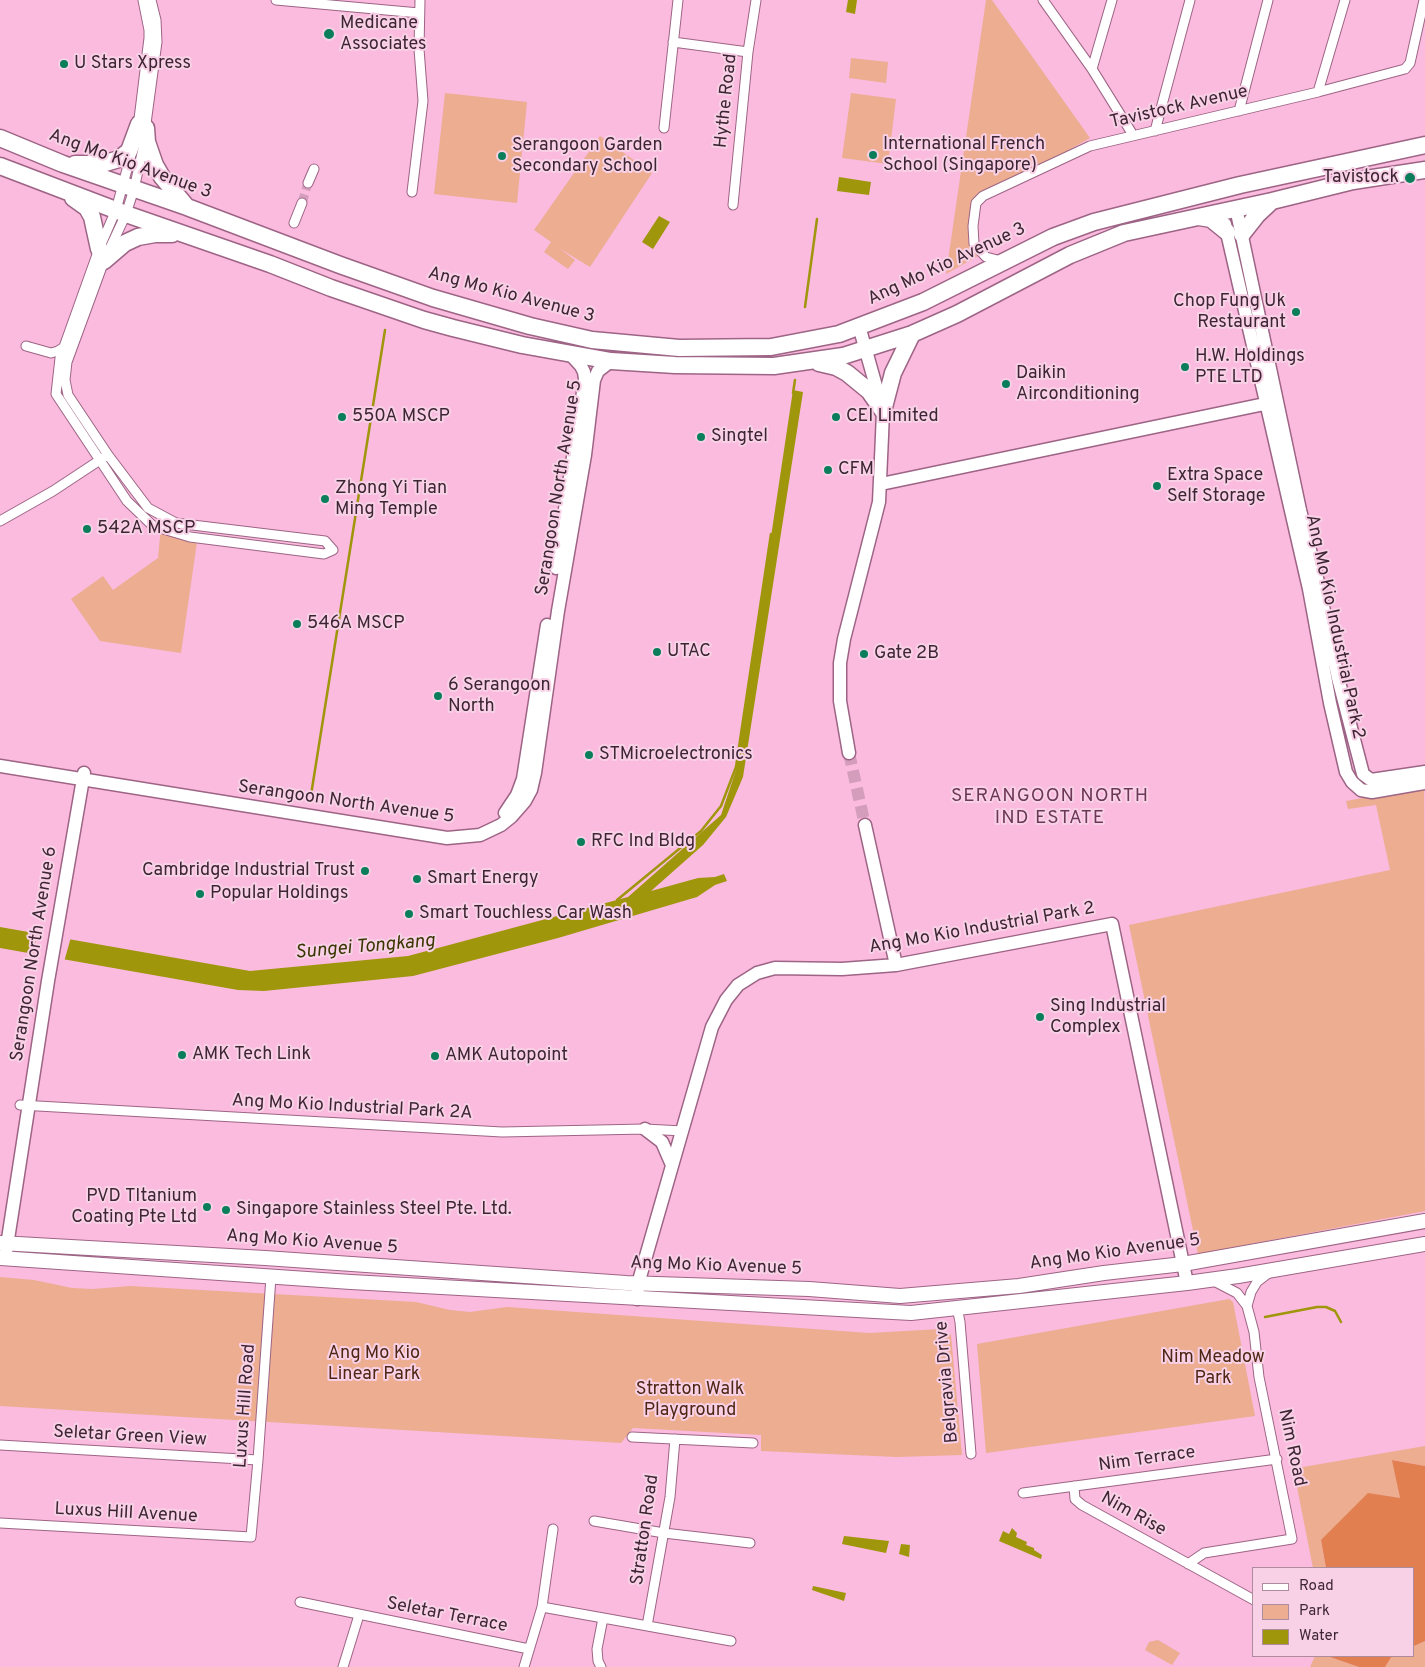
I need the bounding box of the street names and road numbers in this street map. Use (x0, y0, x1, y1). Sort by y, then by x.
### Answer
street label: Hythe Road (711, 53, 743, 149)
street label: Tavistock Avenue (1108, 82, 1250, 134)
street label: Ang Mo Kio Avenue 3 (46, 125, 214, 205)
street label: Ang Mo Kio Avenue 3 (865, 219, 1029, 311)
street label: Ang Mo Kio Avenue 3 (425, 263, 597, 329)
street label: Serangoon North Avenue 5 (532, 379, 588, 597)
street label: Ang Mo Kio Industrial Park 2 (1300, 513, 1368, 741)
street label: Serangoon North Avenue 5 (236, 777, 456, 829)
street label: Serangoon North Avenue 6 (7, 845, 63, 1063)
street label: Ang Mo Kio Industrial Park 2 (867, 898, 1097, 960)
street label: Ang Mo Kio Industrial Park 2A (231, 1091, 473, 1125)
street label: Ang Mo Kio Avenue 5 (225, 1226, 399, 1260)
street label: Ang Mo Kio Avenue 5 (1028, 1230, 1202, 1276)
street label: Ang Mo Kio Avenue 5 (630, 1253, 802, 1281)
street label: Belgravia Drive (932, 1320, 964, 1444)
street label: Luxus Hill Road (231, 1343, 261, 1469)
street label: Nim Road (1272, 1407, 1310, 1489)
street label: Seletar Green View (53, 1422, 207, 1452)
street label: Nim Terrace (1097, 1443, 1197, 1477)
street label: Stratton Road (628, 1473, 664, 1587)
street label: Nim Rise (1097, 1488, 1169, 1542)
street label: Luxus Hill Avenue (54, 1499, 198, 1529)
street label: Seletar Terrace (385, 1594, 509, 1638)

